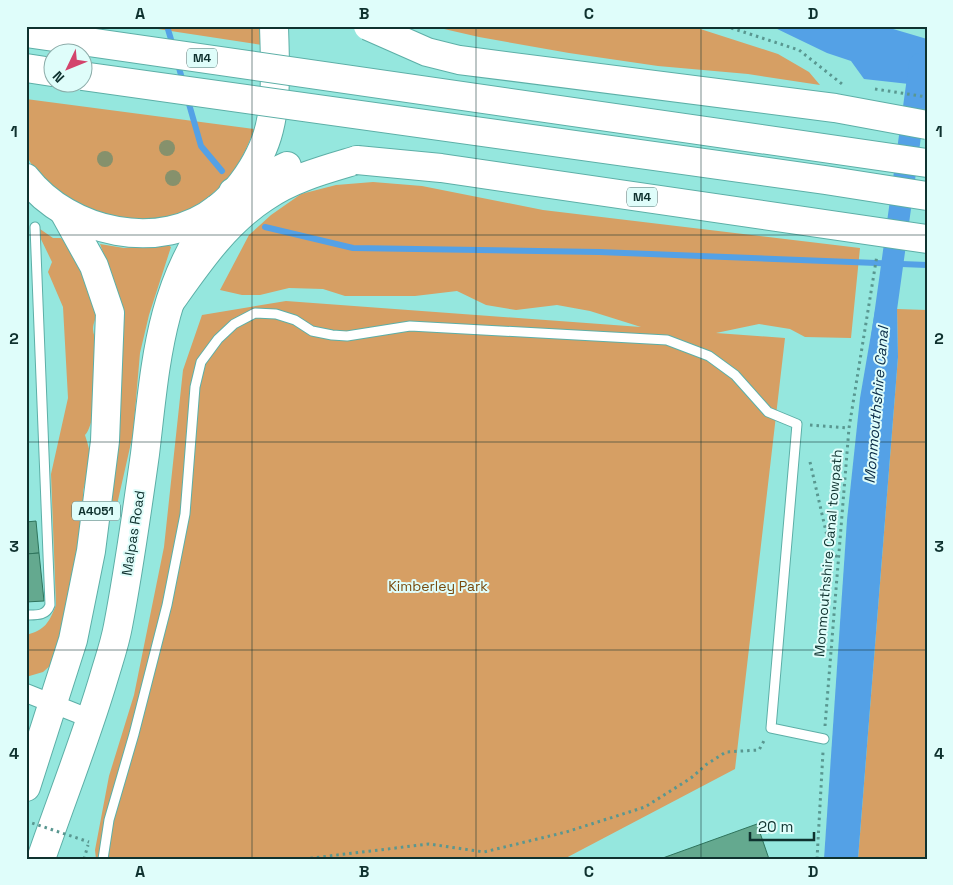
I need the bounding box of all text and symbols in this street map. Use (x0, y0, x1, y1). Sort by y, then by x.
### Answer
text: A (135, 3, 145, 24)
text: B (359, 3, 369, 24)
text: C (584, 3, 594, 24)
text: D (808, 3, 818, 24)
north arrow (42, 42, 92, 92)
road number: M4 (187, 48, 217, 68)
text: N (49, 67, 68, 86)
text: 1 (10, 121, 18, 142)
text: 1 (935, 121, 943, 142)
road number: M4 (627, 188, 657, 206)
water label: Monmouthshire Canal (860, 323, 893, 484)
text: 2 (9, 328, 19, 349)
text: 2 (934, 328, 944, 349)
street label: Monmouthshire Canal towpath (810, 449, 846, 657)
street label: Malpas Road (117, 489, 149, 577)
road number: A4051 (72, 502, 120, 520)
text: 3 (9, 536, 19, 557)
text: 3 (934, 536, 944, 557)
park label: Kimberley Park (388, 577, 488, 595)
text: 4 (9, 743, 19, 764)
text: 4 (934, 743, 944, 764)
scale bar (750, 810, 814, 842)
text: 20 m (758, 817, 793, 836)
text: A (135, 861, 145, 882)
text: B (359, 861, 369, 882)
text: C (584, 861, 594, 882)
text: D (808, 861, 818, 882)

